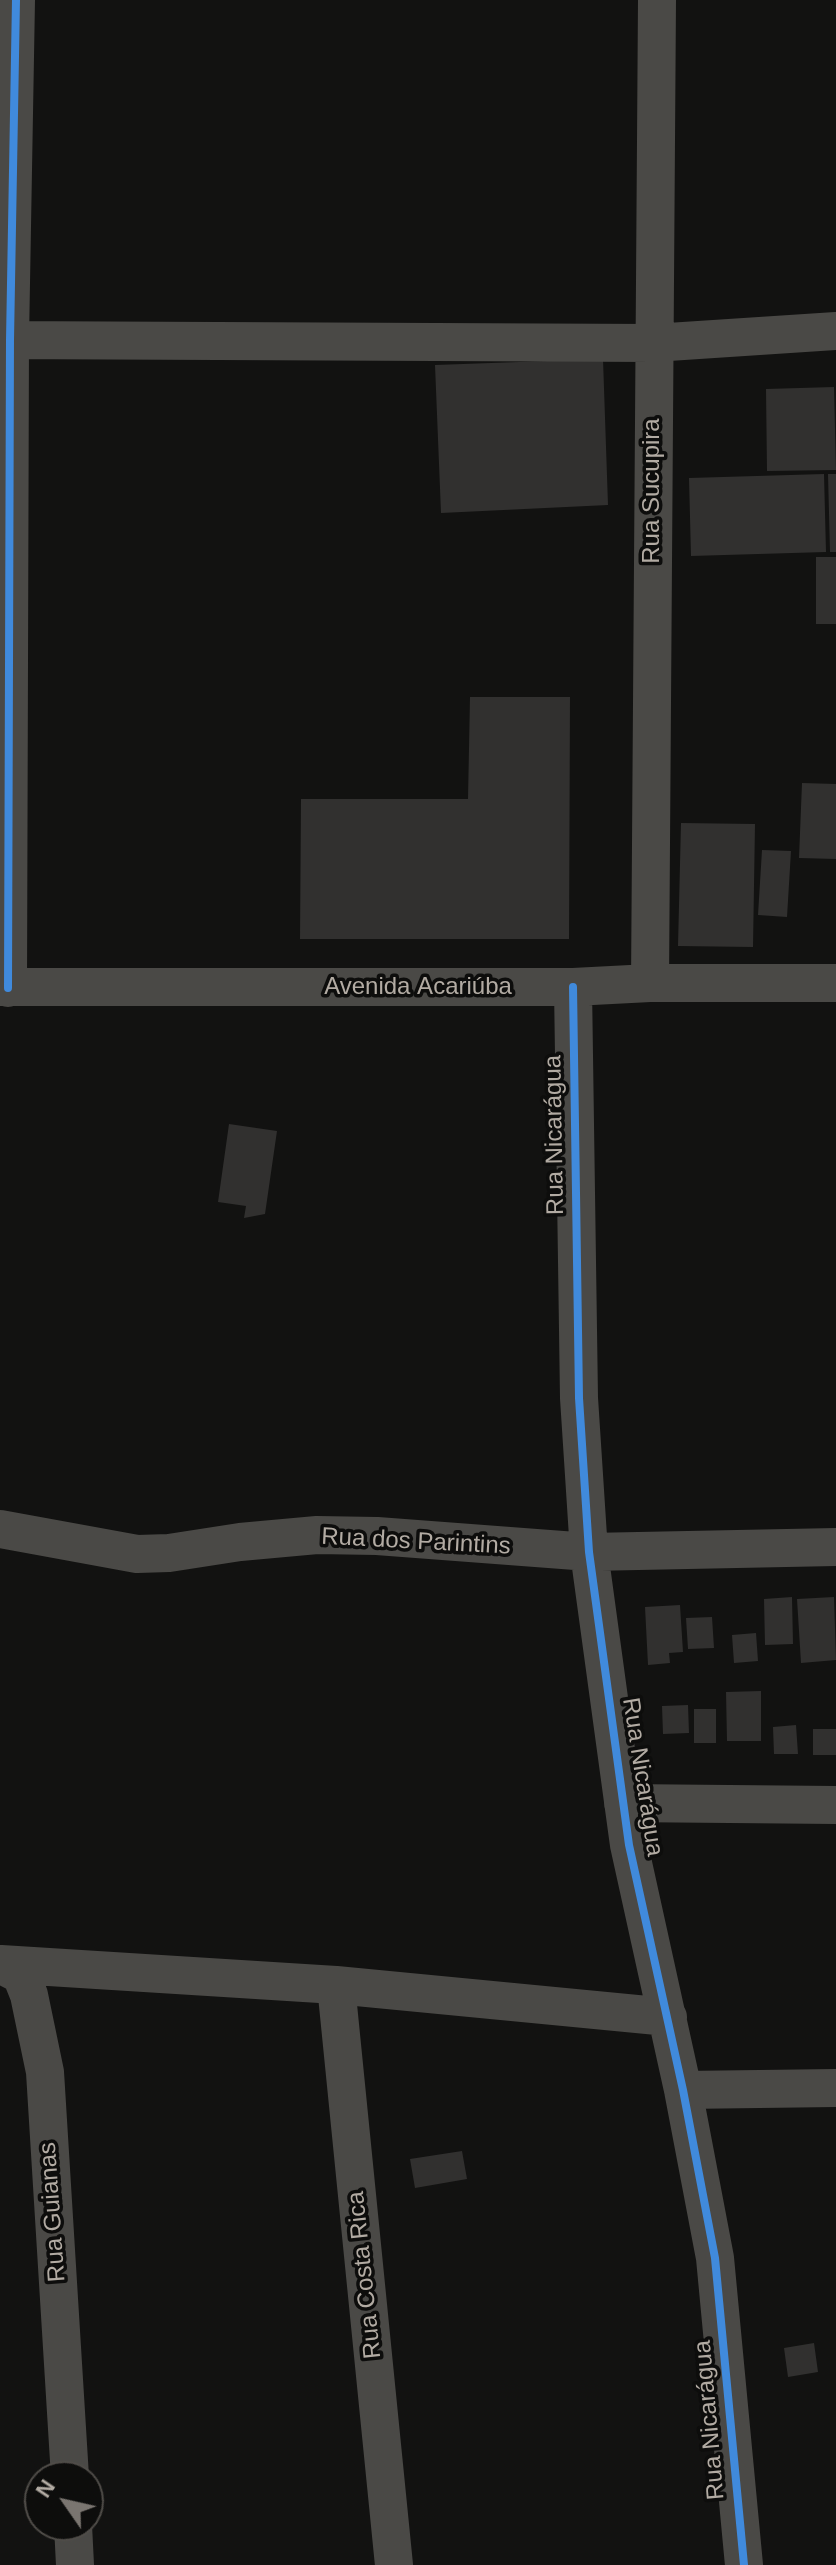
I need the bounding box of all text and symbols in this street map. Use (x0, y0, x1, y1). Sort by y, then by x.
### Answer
street label: Rua Sucupira (638, 418, 666, 564)
street label: Avenida Acariúba (324, 973, 512, 1001)
street label: Rua Nicarágua (539, 1055, 571, 1215)
street label: Rua dos Parintins (321, 1523, 511, 1561)
street label: Rua Nicarágua (615, 1696, 669, 1858)
street label: Rua Guianas (34, 2141, 72, 2283)
street label: Rua Costa Rica (342, 2190, 388, 2360)
street label: Rua Nicarágua (689, 2339, 731, 2501)
north arrow (24, 2461, 104, 2541)
text: N (31, 2475, 60, 2502)

